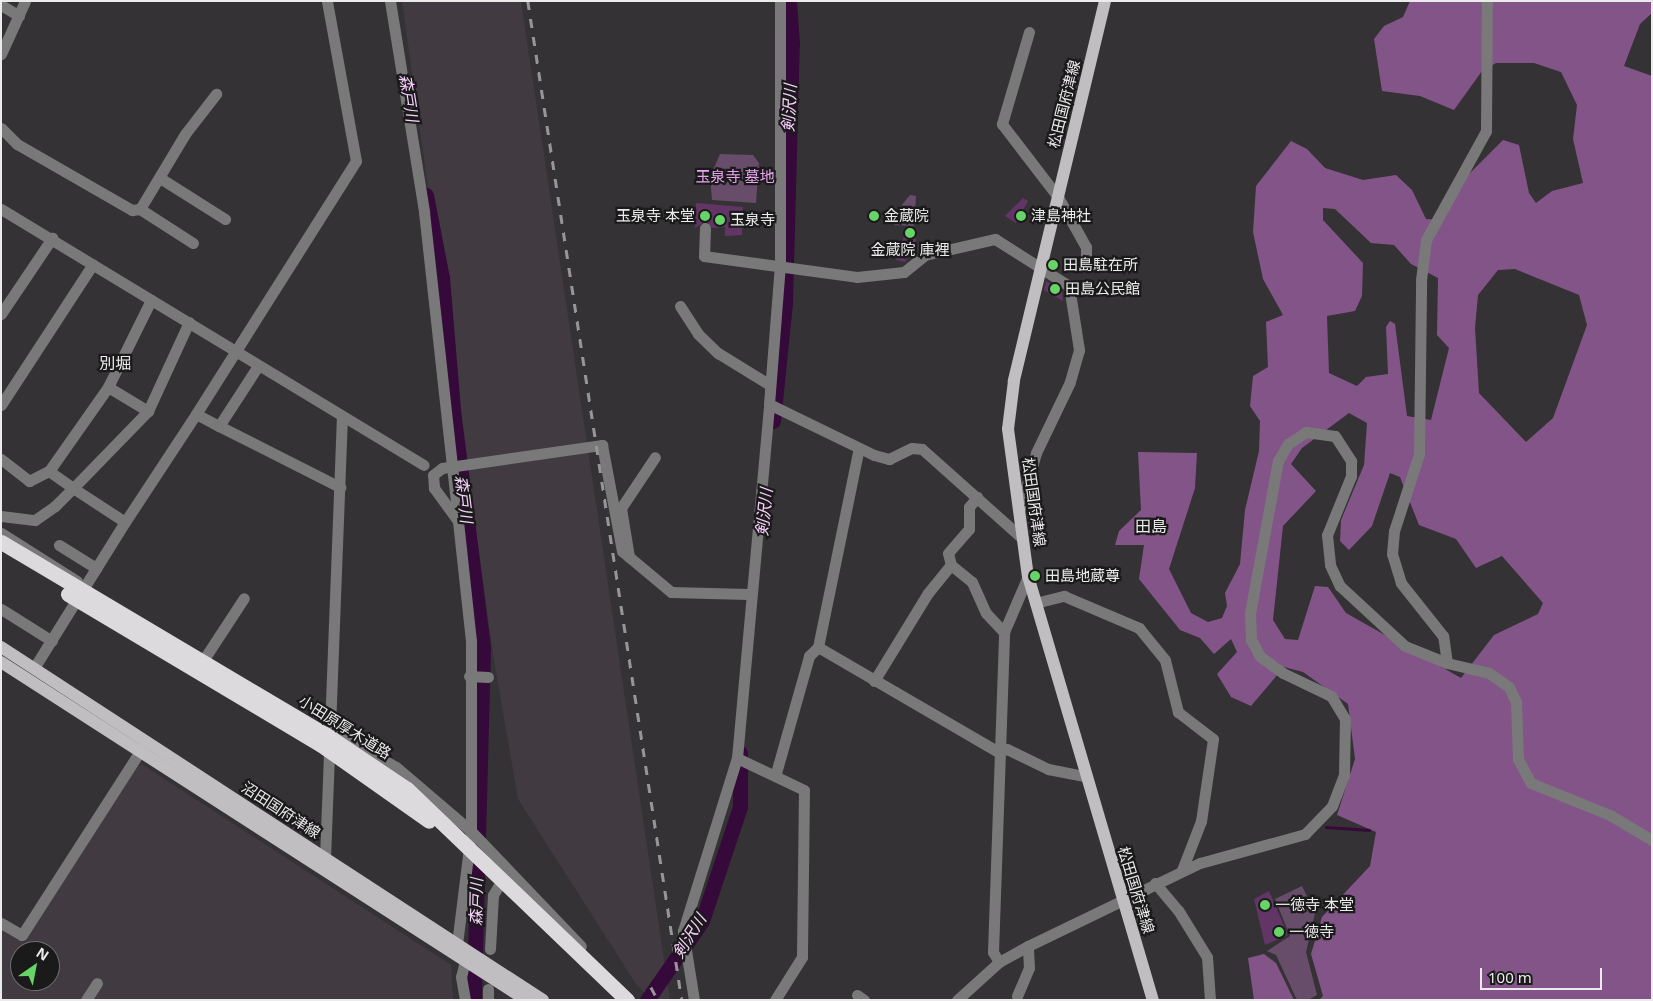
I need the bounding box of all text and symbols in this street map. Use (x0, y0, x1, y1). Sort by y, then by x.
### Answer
street label: 松田国府津線 (1044, 58, 1084, 150)
water label: 森戸川 (396, 73, 422, 123)
water label: 剣沢川 (778, 84, 800, 132)
park label: 玉泉寺 墓地 (696, 168, 774, 186)
place label: 玉泉寺 本堂 (616, 207, 695, 225)
place label: 金蔵院 (884, 207, 929, 225)
place label: 津島神社 (1031, 207, 1091, 225)
marker: 玉泉寺 本堂 (699, 210, 711, 222)
marker: 金蔵院 (868, 210, 880, 222)
marker: 津島神社 (1015, 210, 1027, 222)
place label: 玉泉寺 (730, 211, 775, 229)
marker: 玉泉寺 (714, 214, 726, 226)
marker: 金蔵院 庫裡 (904, 227, 916, 239)
place label: 金蔵院 庫裡 (871, 241, 949, 259)
place label: 田島駐在所 (1063, 256, 1138, 274)
marker: 田島駐在所 (1047, 259, 1059, 271)
place label: 田島公民館 (1065, 280, 1140, 298)
marker: 田島公民館 (1049, 283, 1061, 295)
district label: 別堀 (99, 353, 131, 373)
street label: 松田国府津線 (1019, 456, 1049, 548)
water label: 森戸川 (452, 474, 476, 524)
water label: 剣沢川 (752, 487, 776, 537)
district label: 田島 (1135, 516, 1167, 536)
place label: 田島地蔵尊 (1045, 567, 1120, 585)
marker: 田島地蔵尊 (1029, 570, 1041, 582)
street label: 小田原厚木道路 (296, 692, 394, 762)
street label: 沼田国府津線 (238, 778, 324, 842)
street label: 松田国府津線 (1114, 844, 1158, 936)
water label: 森戸川 (466, 878, 486, 926)
place label: 一徳寺 本堂 (1275, 896, 1354, 914)
marker: 一徳寺 本堂 (1259, 899, 1271, 911)
water label: 剣沢川 (668, 911, 710, 961)
place label: 一徳寺 (1289, 923, 1334, 941)
marker: 一徳寺 (1273, 926, 1285, 938)
north arrow (10, 941, 60, 991)
text: N (33, 943, 53, 965)
scale bar (1483, 958, 1606, 990)
text: 100 m (1488, 967, 1532, 987)

